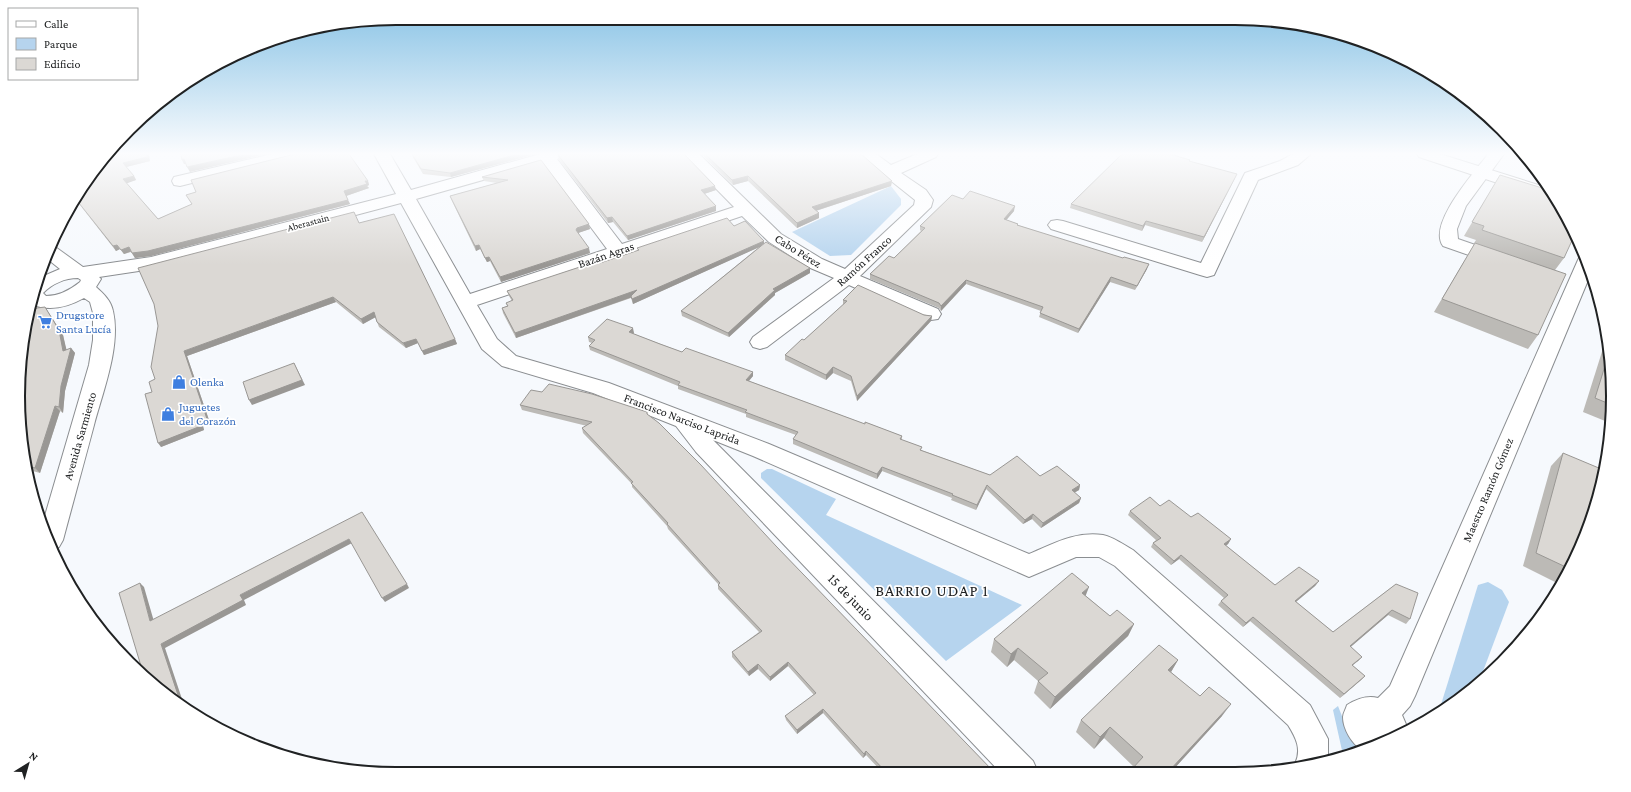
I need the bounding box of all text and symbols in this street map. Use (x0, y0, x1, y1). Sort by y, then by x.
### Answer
legend (8, 8, 138, 80)
text: Calle (44, 17, 68, 31)
text: Parque (44, 37, 77, 51)
text: Edificio (44, 57, 81, 71)
street label: Aberastain (286, 211, 331, 233)
street label: Cabo Pérez (772, 231, 824, 271)
street label: Ramón Franco (834, 233, 894, 289)
street label: Bazán Agras (576, 239, 636, 271)
place label: Drugstore Santa Lucía (56, 308, 112, 336)
supermarket icon: Drugstore Santa Lucía (37, 314, 53, 330)
shop icon: Olenka (171, 374, 187, 390)
place label: Olenka (190, 375, 225, 389)
street label: Avenida Sarmiento (61, 390, 99, 482)
street label: Francisco Narciso Laprida (622, 390, 743, 448)
place label: Juguetes del Corazón (178, 400, 237, 428)
shop icon: Juguetes del Corazón (160, 406, 176, 422)
street label: Maestro Ramón Gómez (1460, 436, 1516, 544)
street label: 15 de junio (824, 570, 877, 625)
district label: BARRIO UDAP 1 (875, 582, 989, 599)
north arrow (8, 744, 48, 784)
text: N (27, 749, 41, 763)

